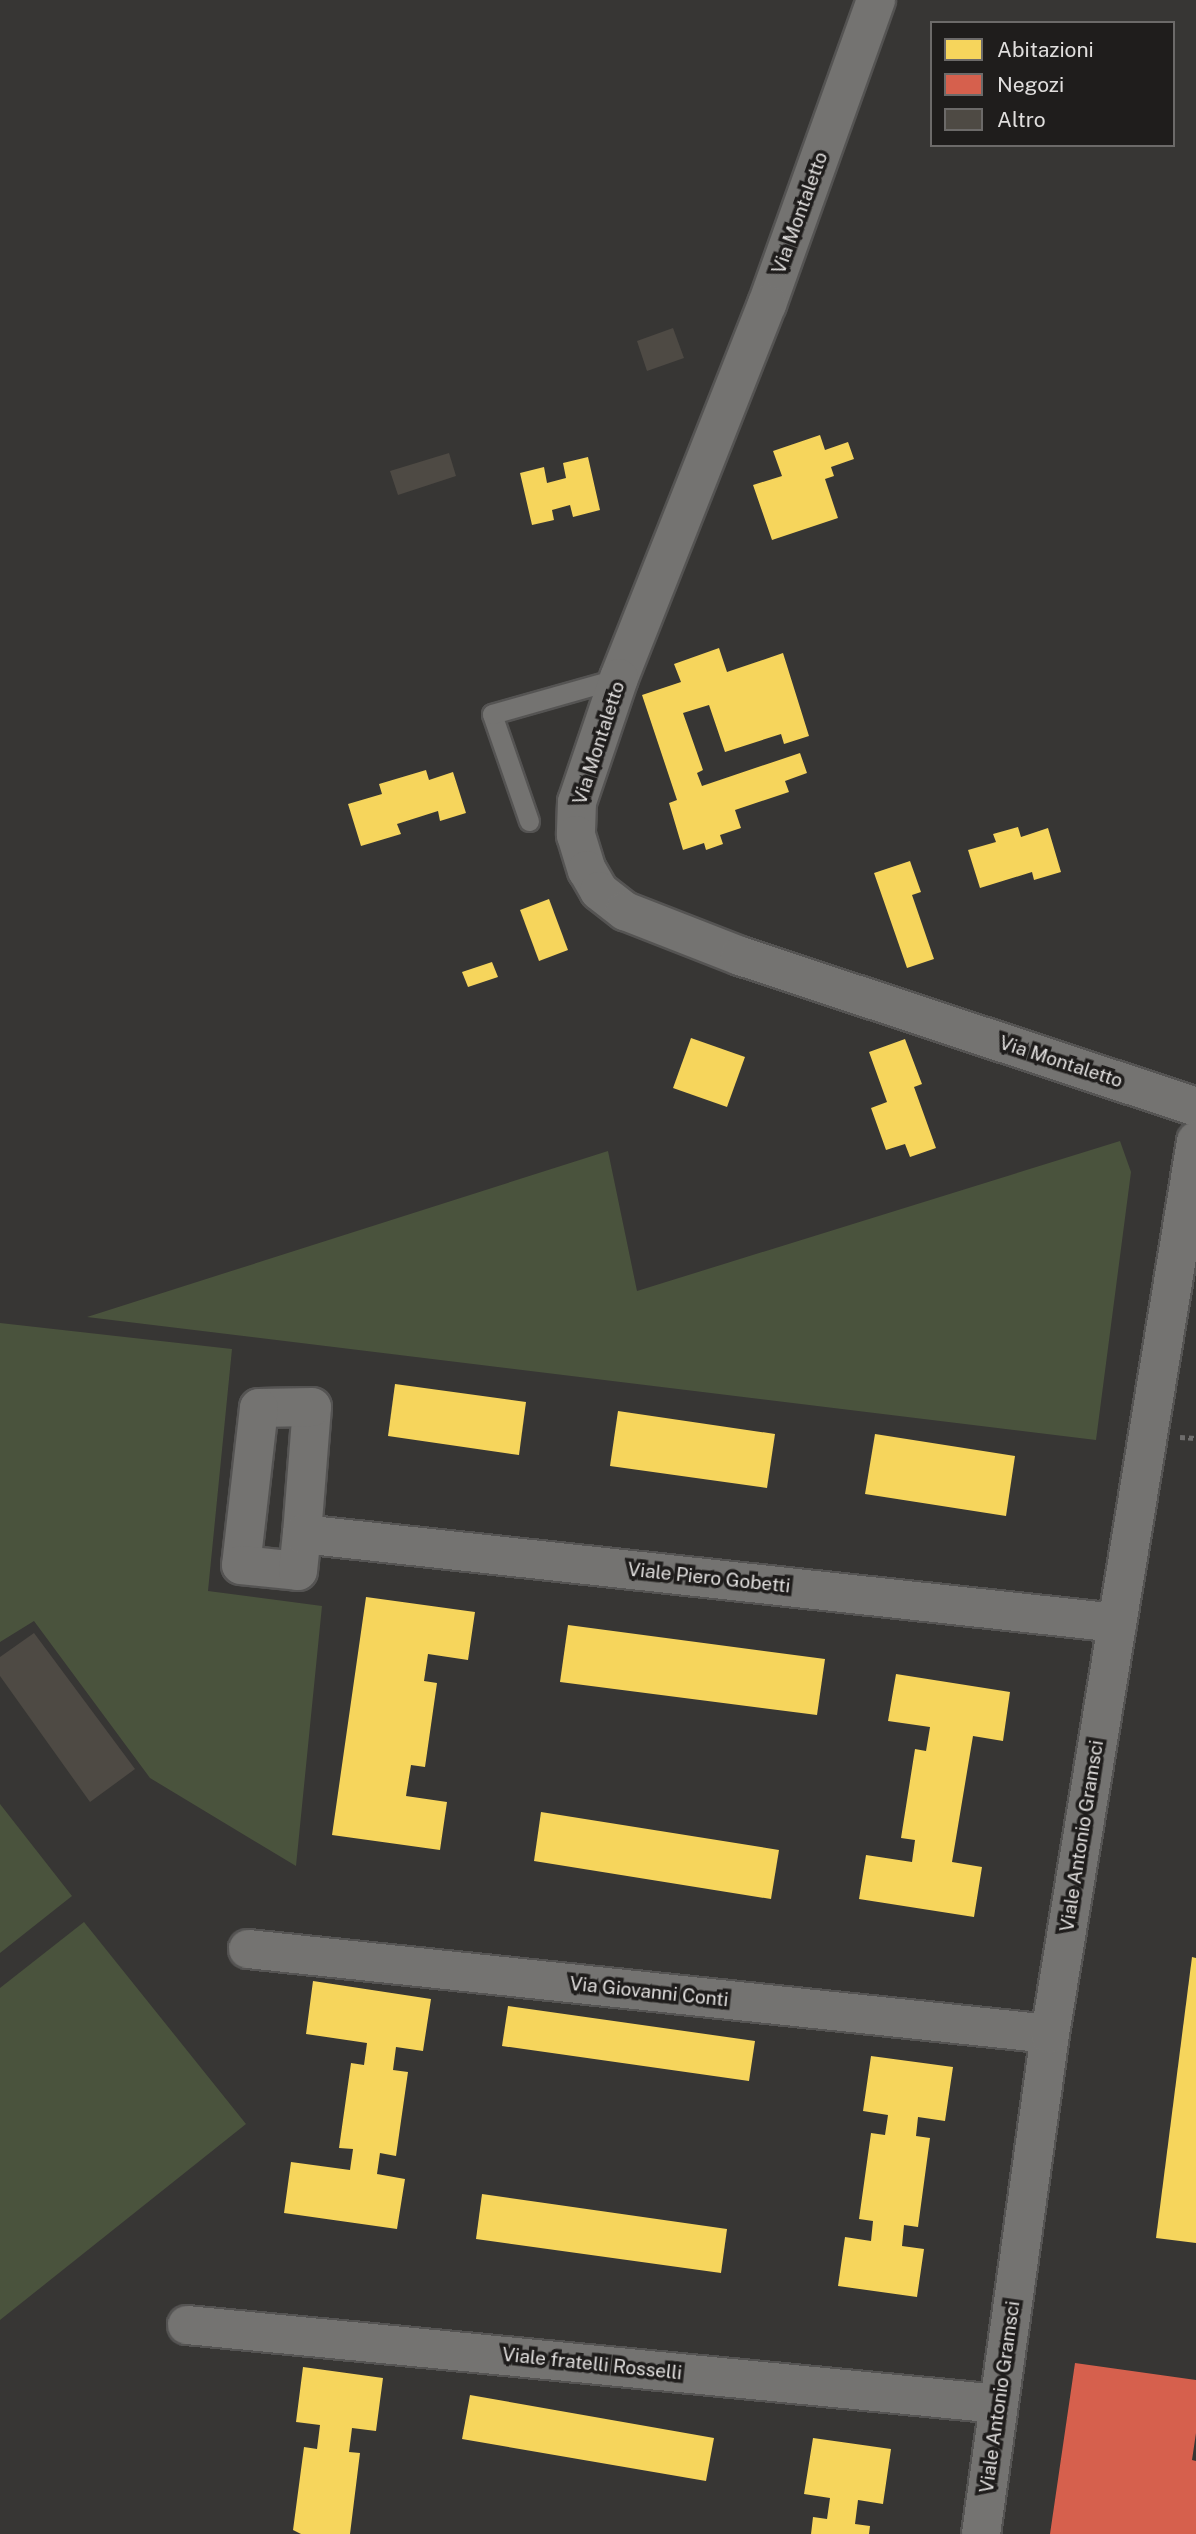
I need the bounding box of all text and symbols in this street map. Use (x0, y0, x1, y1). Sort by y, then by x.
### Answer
legend (930, 21, 1175, 147)
text: Abitazioni (997, 37, 1094, 62)
text: Negozi (997, 72, 1064, 97)
text: Altro (997, 107, 1046, 132)
street label: Via Montaletto (767, 149, 833, 277)
street label: Via Montaletto (568, 678, 630, 808)
street label: Via Montaletto (996, 1031, 1126, 1093)
street label: Viale Piero Gobetti (626, 1558, 792, 1598)
street label: Viale Antonio Gramsci (1056, 1738, 1108, 1934)
street label: Via Giovanni Conti (569, 1972, 729, 2012)
street label: Viale Antonio Gramsci (975, 2299, 1025, 2495)
street label: Viale fratelli Rosselli (501, 2343, 683, 2385)

